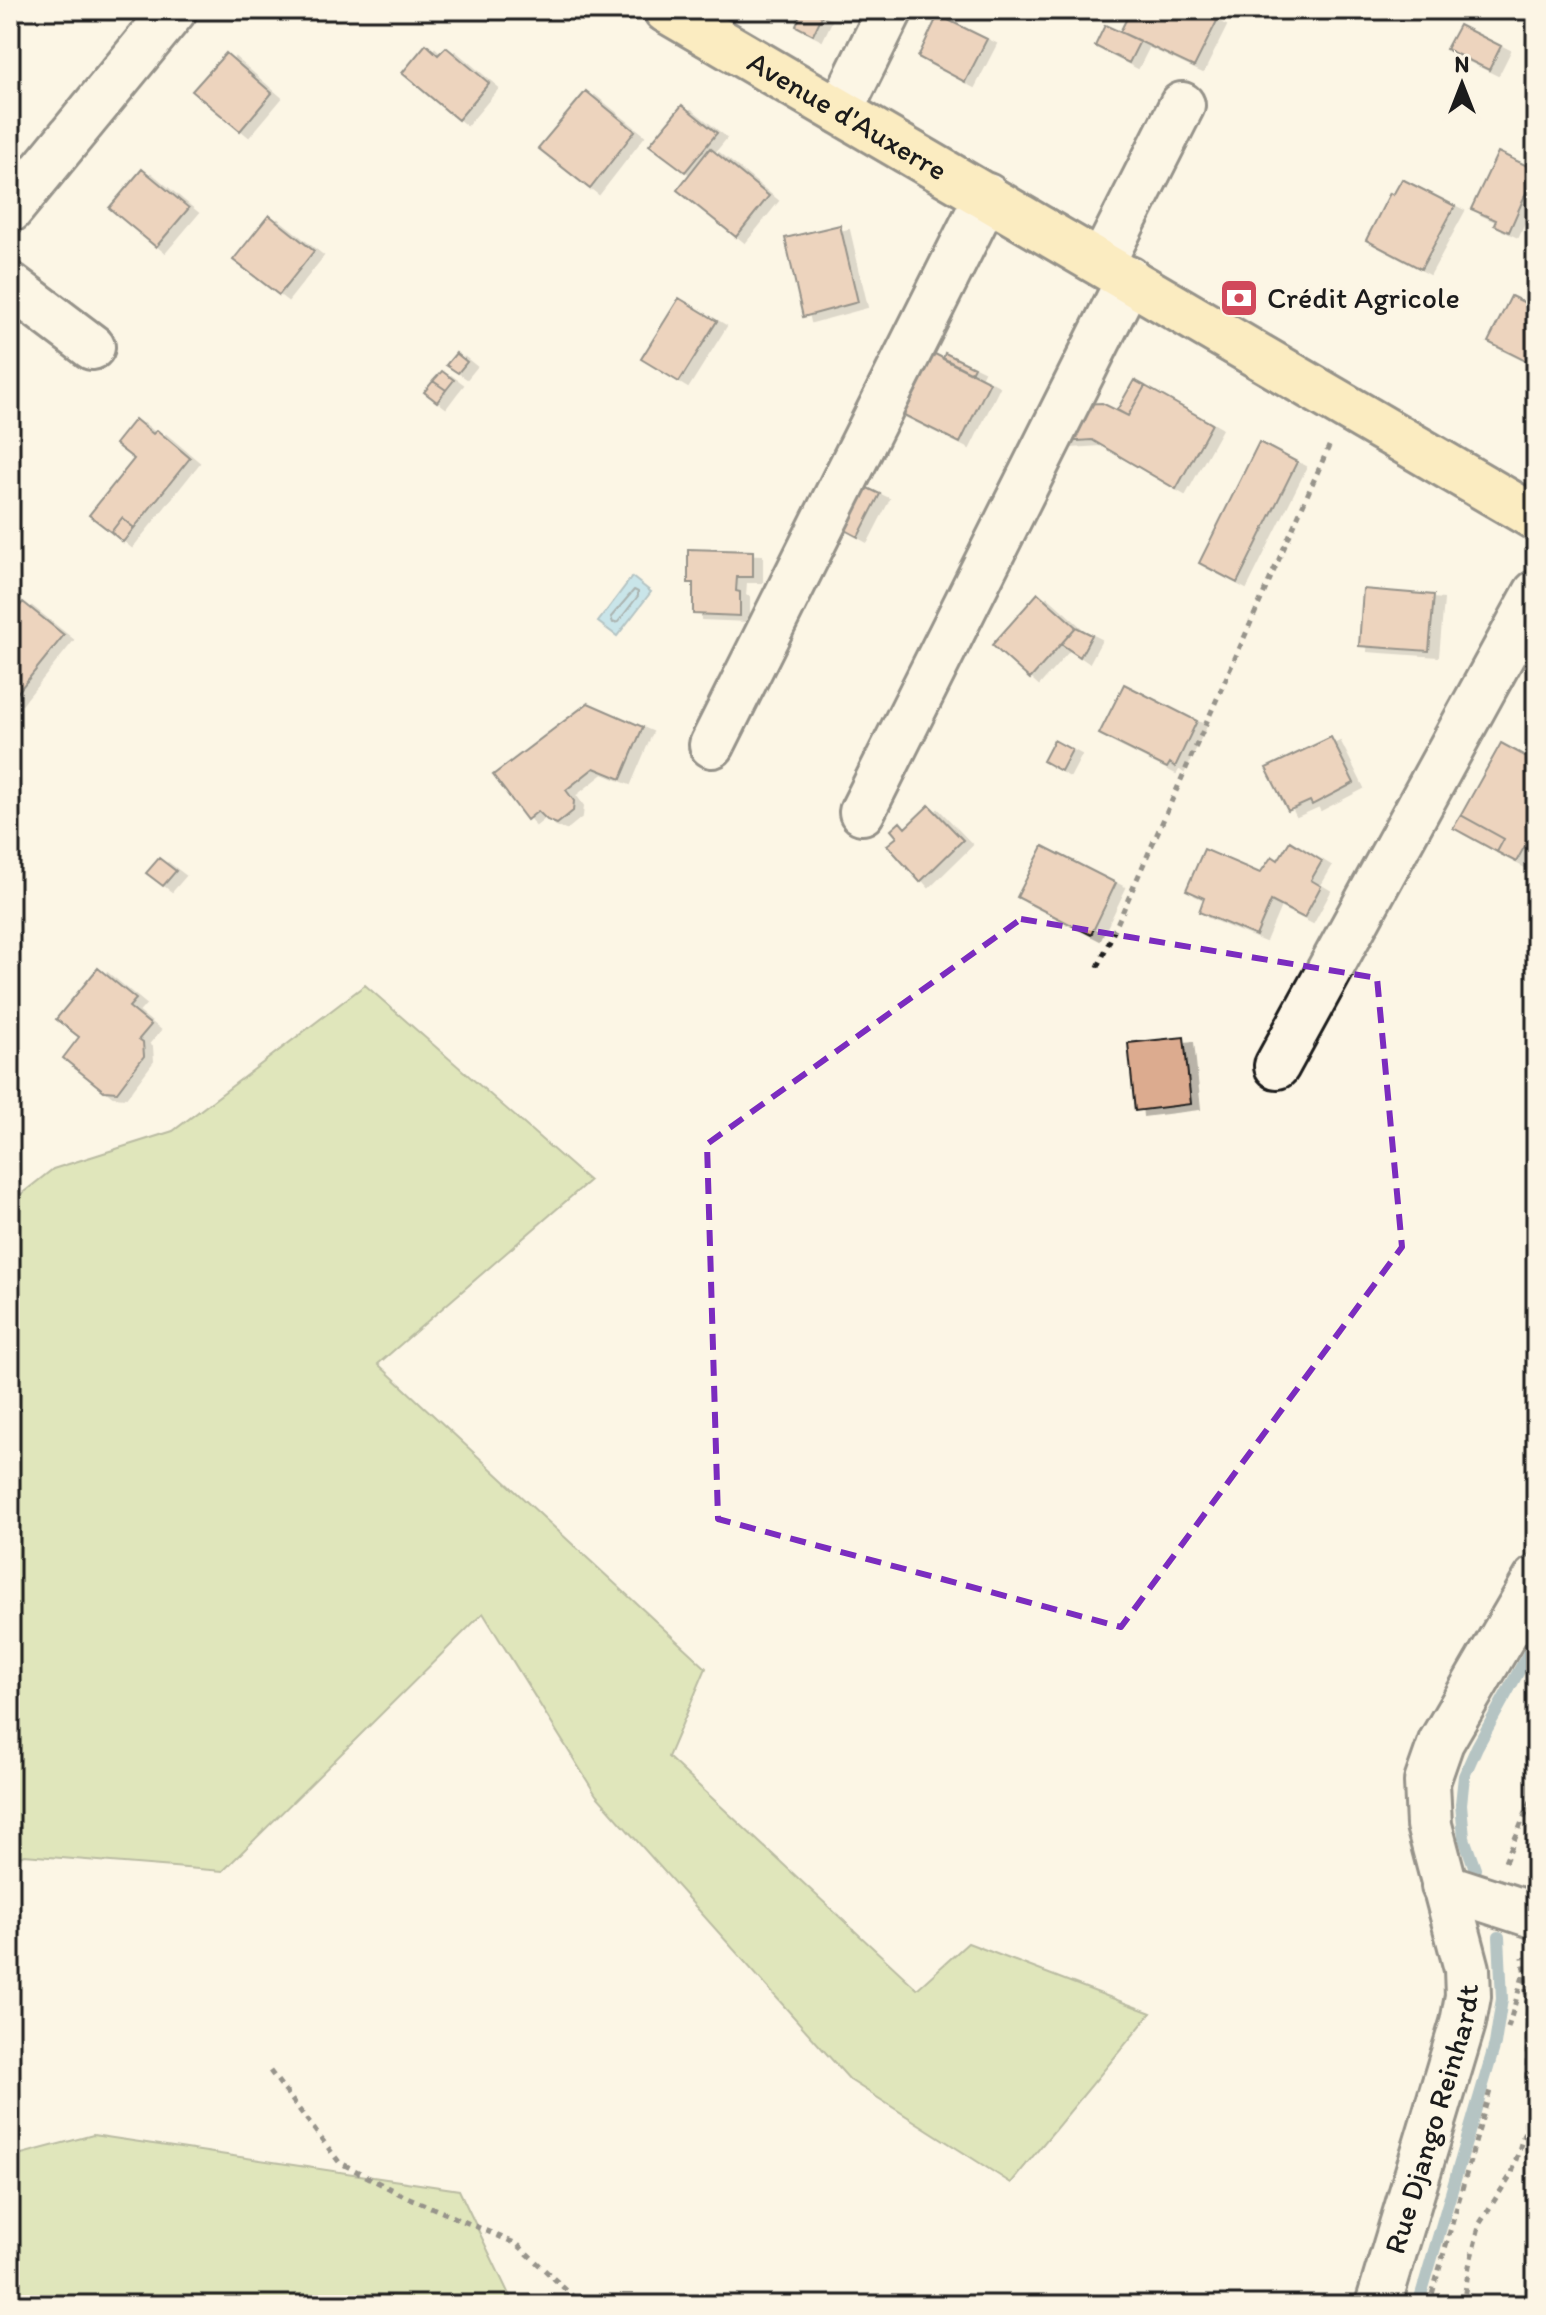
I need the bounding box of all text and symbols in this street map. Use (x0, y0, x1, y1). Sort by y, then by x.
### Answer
street label: Avenue d'Auxerre (741, 43, 954, 188)
north arrow (1422, 44, 1502, 124)
text: N (1455, 51, 1469, 78)
bank icon: Crédit Agricole (1218, 277, 1260, 319)
place label: Crédit Agricole (1267, 279, 1460, 316)
street label: Rue Django Reinhardt (1376, 1984, 1486, 2258)

